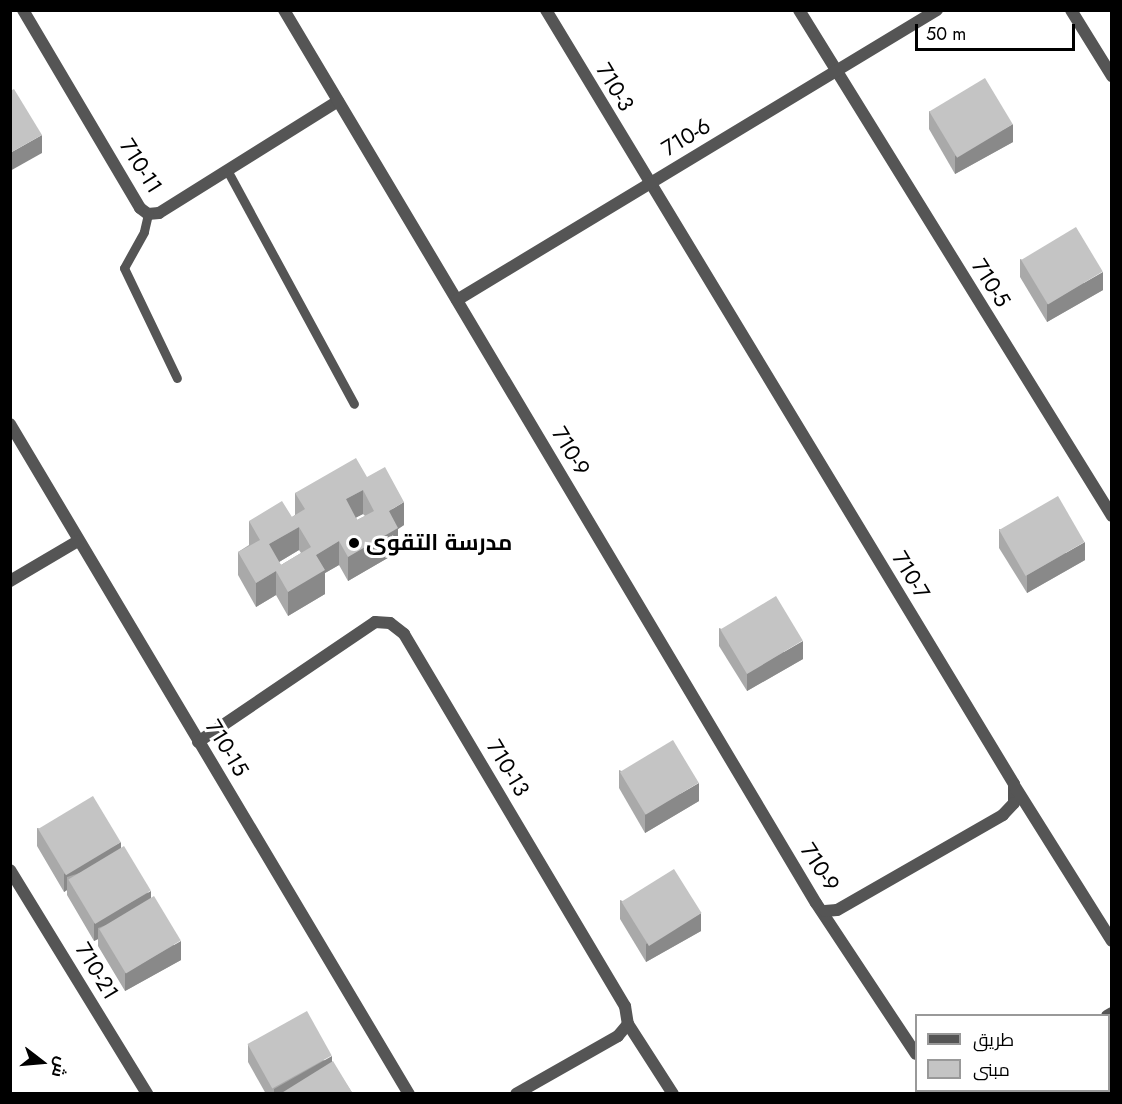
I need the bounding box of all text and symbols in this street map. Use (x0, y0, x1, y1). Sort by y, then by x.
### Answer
scale bar (918, 12, 1078, 50)
text: 50 m (926, 21, 966, 47)
street label: 710-3 (590, 58, 640, 116)
street label: 710-6 (657, 112, 715, 162)
street label: 710-11 (114, 134, 168, 198)
street label: 710-5 (966, 254, 1016, 312)
street label: 710-9 (546, 422, 596, 480)
place label: مدرسة التقوى (366, 530, 512, 556)
marker: مدرسة التقوى (347, 536, 361, 550)
street label: 710-7 (887, 546, 935, 604)
street label: 710-15 (200, 715, 254, 781)
street label: 710-13 (481, 735, 535, 801)
street label: 710-9 (795, 838, 845, 896)
street label: 710-21 (70, 938, 124, 1004)
legend (915, 1014, 1110, 1092)
text: طريق (973, 1027, 1014, 1053)
north arrow (12, 1032, 72, 1092)
text: ش (46, 1054, 74, 1080)
text: مبنى (973, 1057, 1010, 1083)

